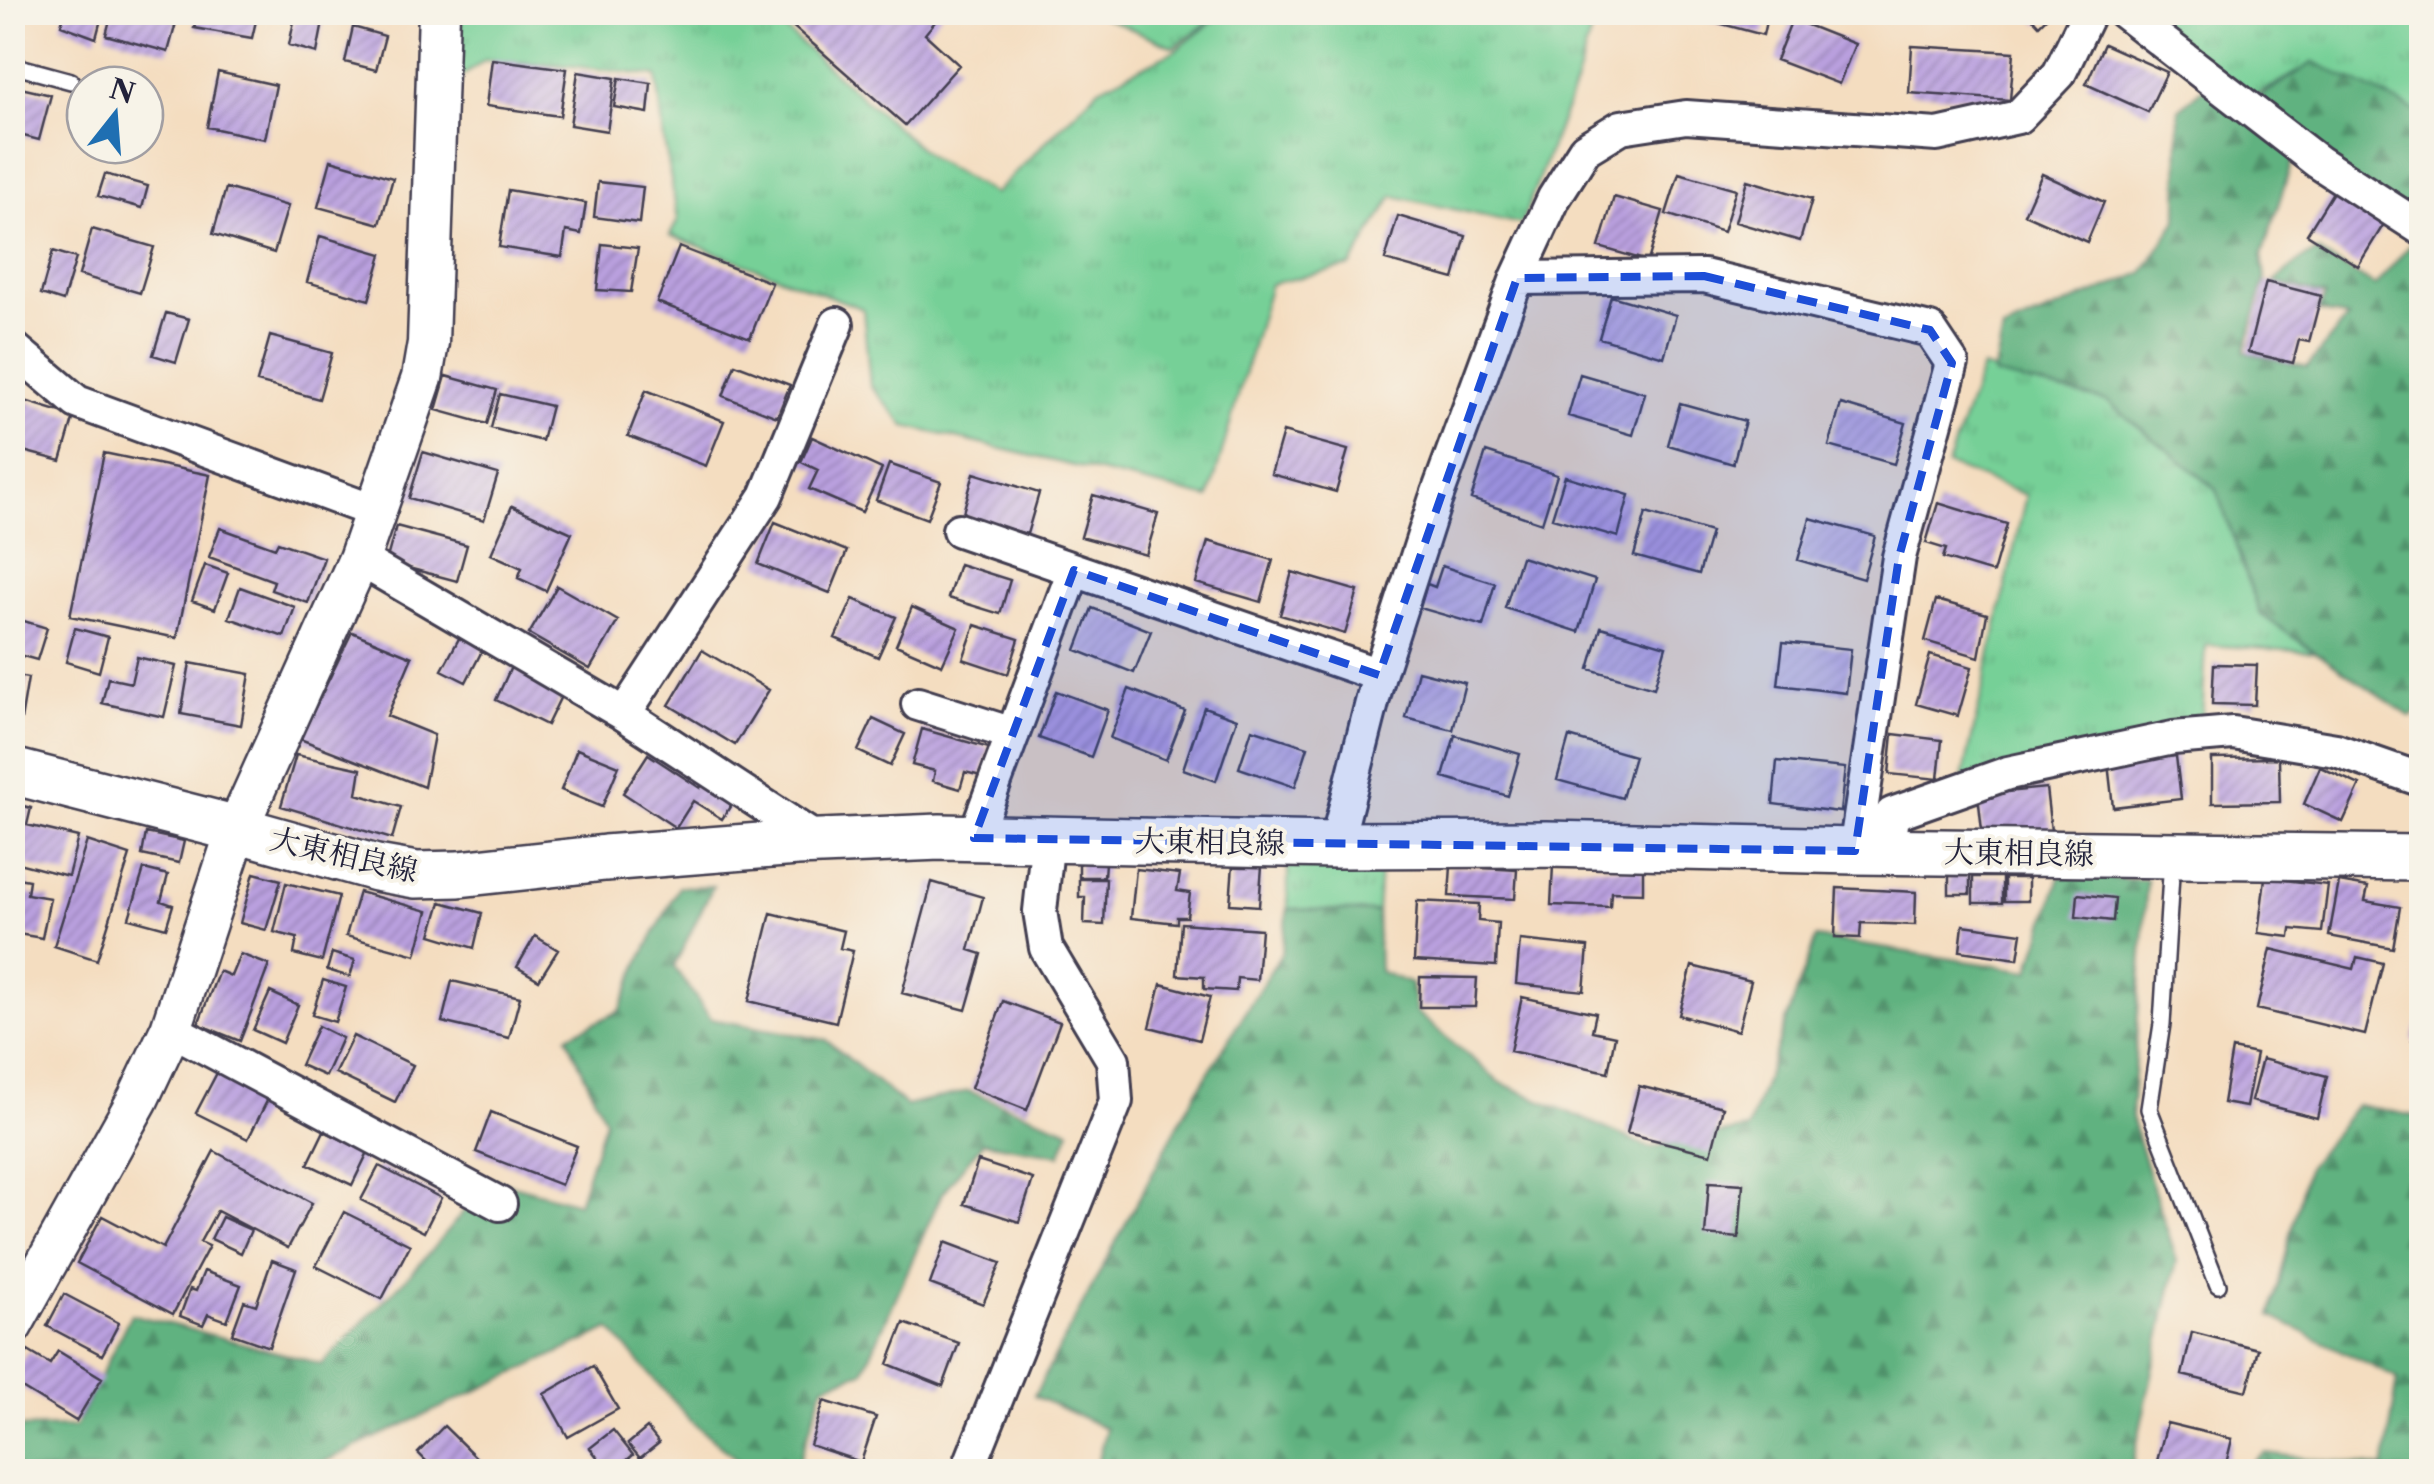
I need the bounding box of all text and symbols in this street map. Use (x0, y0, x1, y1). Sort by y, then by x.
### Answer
north arrow (65, 65, 165, 165)
text: N (106, 71, 139, 111)
street label: 大東相良線 (267, 820, 421, 890)
street label: 大東相良線 (1135, 822, 1285, 862)
street label: 大東相良線 (1944, 833, 2094, 873)

